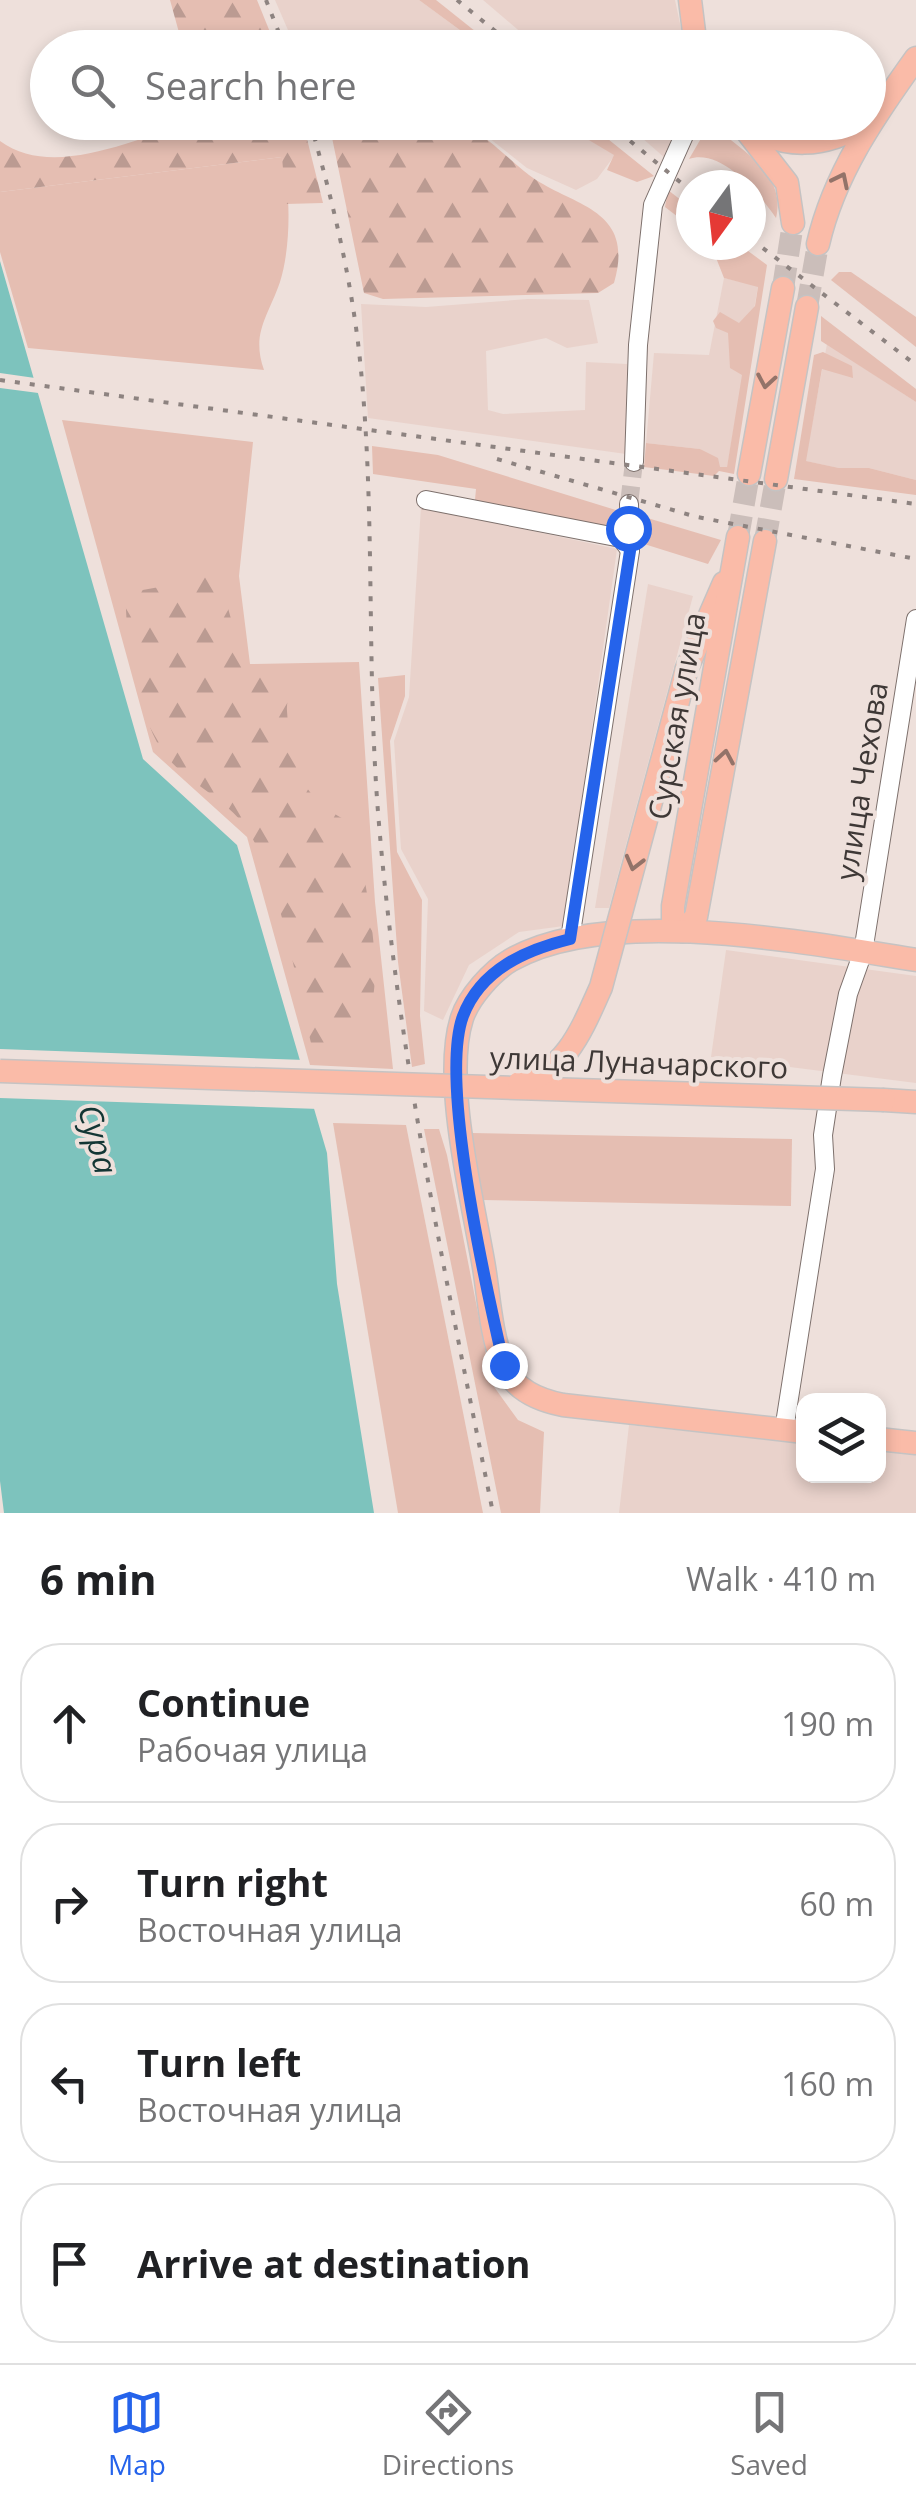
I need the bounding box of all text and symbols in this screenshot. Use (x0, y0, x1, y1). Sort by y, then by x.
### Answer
search box (30, 30, 886, 140)
icon: search (65, 58, 120, 113)
text: Search here (145, 59, 357, 111)
north arrow (676, 170, 766, 260)
one-way arrow (829, 172, 849, 190)
one-way arrow (756, 373, 777, 389)
route start (606, 506, 652, 552)
street label: Сурская улица (638, 609, 714, 823)
street label: улица Чехова (825, 679, 897, 883)
one-way arrow (714, 749, 735, 765)
one-way arrow (625, 854, 646, 871)
street label: улица Луначарского (489, 1036, 789, 1088)
water label: Сура (69, 1100, 129, 1178)
route end (482, 1343, 528, 1389)
map controls (796, 1393, 886, 1483)
button: layers (796, 1393, 886, 1483)
text: 6 min (40, 1550, 157, 1607)
text: Walk · 410 m (686, 1557, 876, 1600)
text: Continue (137, 1676, 310, 1728)
icon: ahead (42, 1696, 97, 1751)
text: 190 m (781, 1702, 874, 1745)
text: Рабочая улица (137, 1728, 368, 1771)
text: Turn right (137, 1856, 328, 1908)
icon: right (42, 1876, 97, 1931)
text: 60 m (799, 1882, 874, 1925)
text: Восточная улица (137, 1908, 403, 1951)
text: Turn left (137, 2036, 301, 2088)
icon: left (42, 2056, 97, 2111)
text: 160 m (781, 2062, 874, 2105)
text: Восточная улица (137, 2088, 403, 2131)
icon: arrive (42, 2236, 97, 2291)
text: Arrive at destination (137, 2237, 531, 2289)
tab: Map (108, 2385, 166, 2483)
tab: Directions (382, 2385, 514, 2483)
tab: Saved (730, 2385, 808, 2483)

